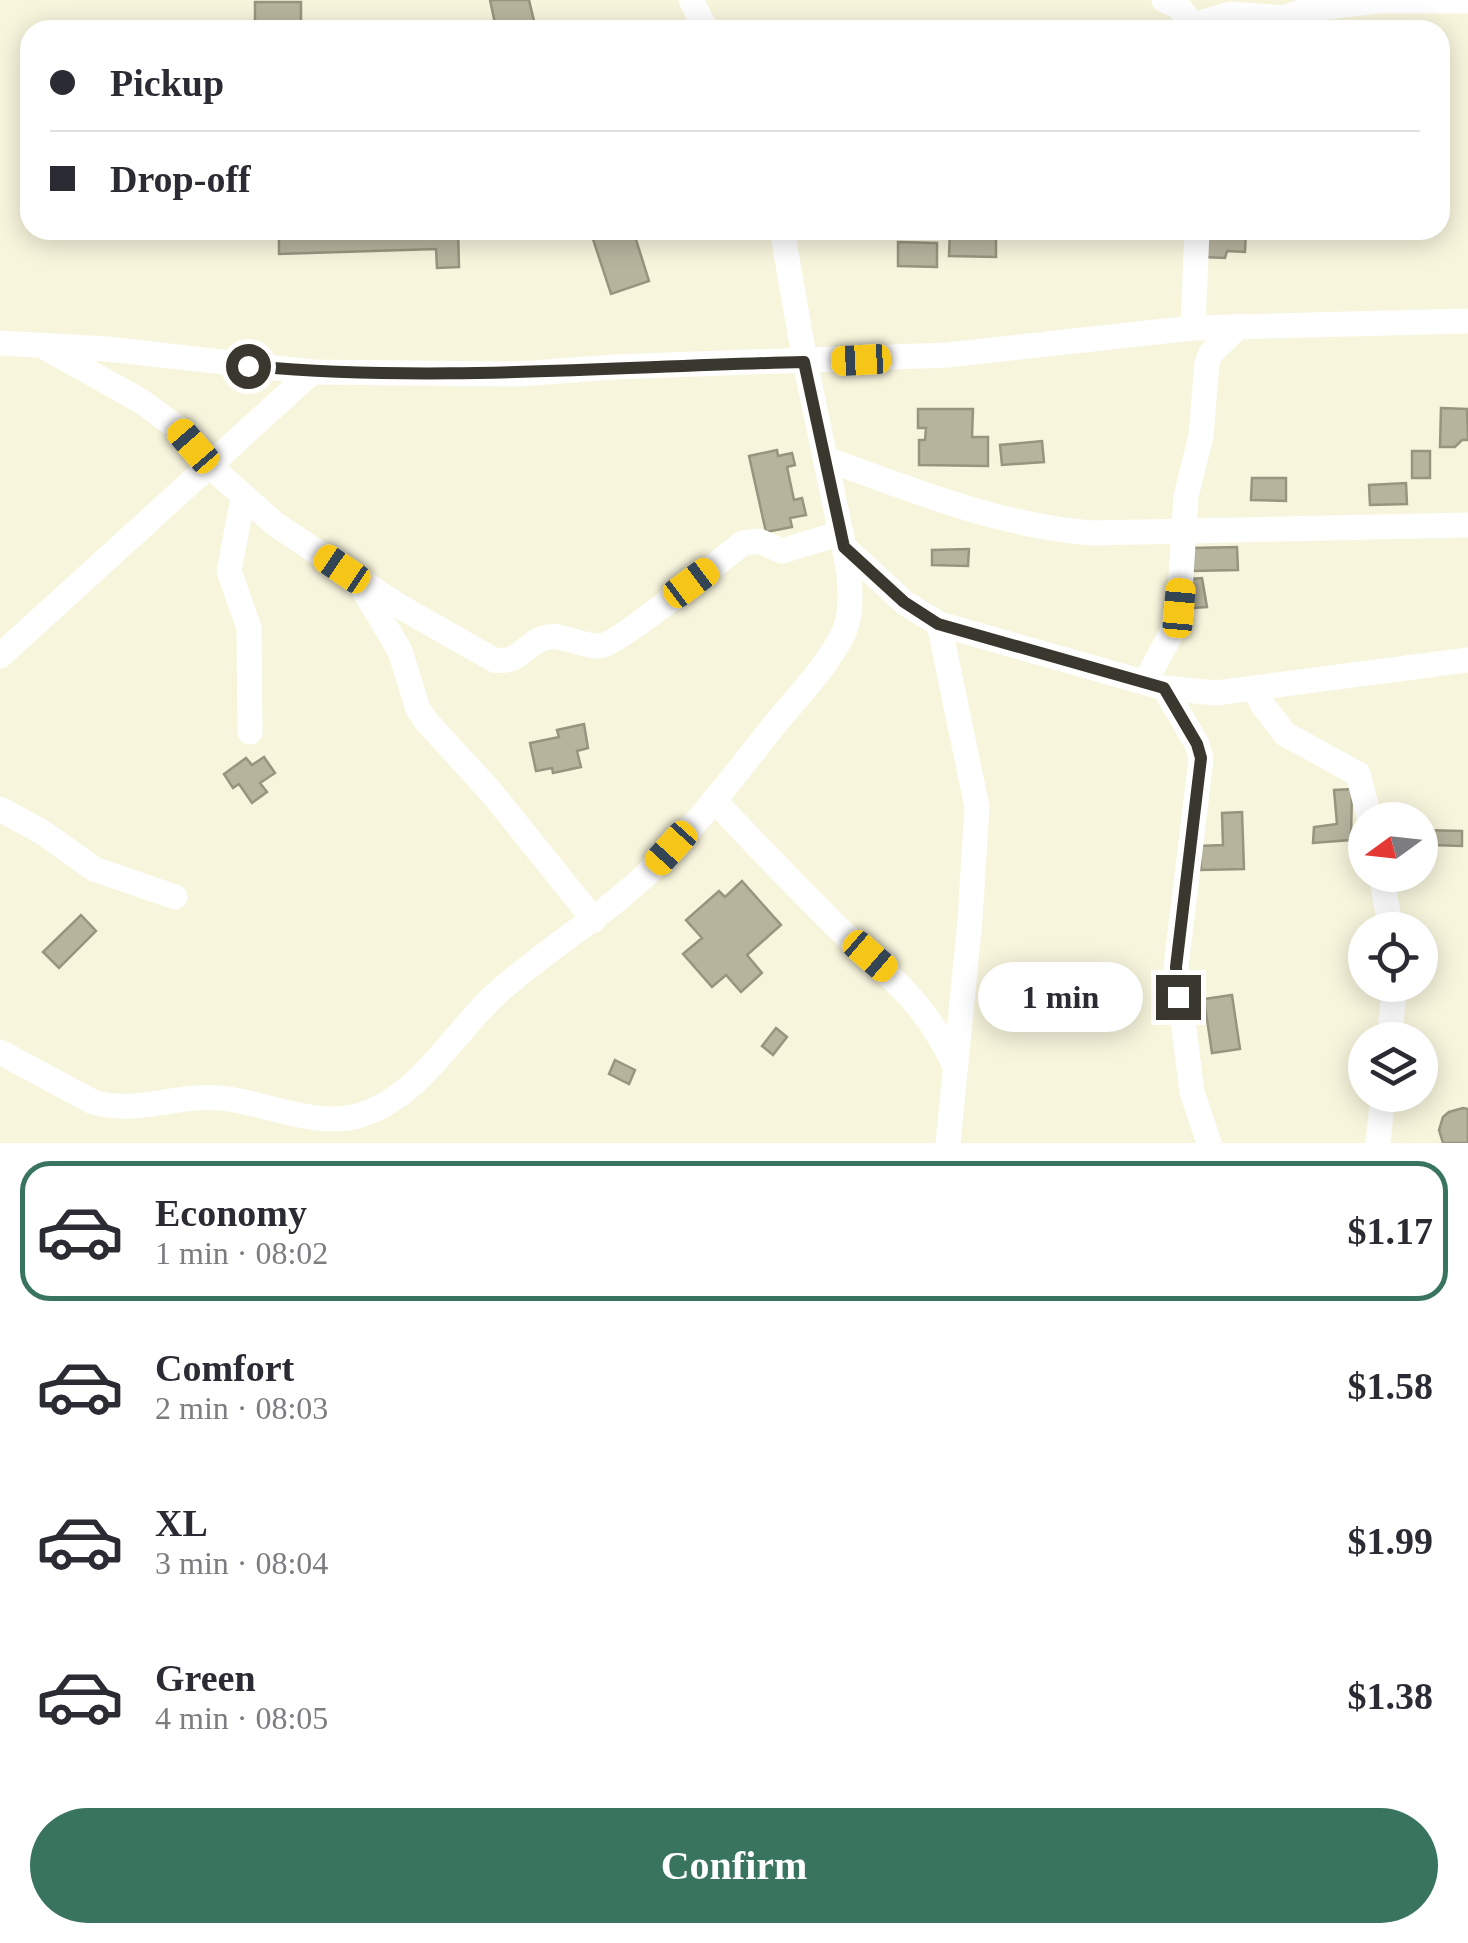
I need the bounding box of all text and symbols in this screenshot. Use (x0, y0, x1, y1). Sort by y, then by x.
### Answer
text: Pickup (110, 62, 224, 104)
text: Drop-off (110, 158, 251, 200)
car (830, 343, 892, 377)
route start (226, 344, 271, 389)
car (162, 414, 224, 478)
car (309, 540, 375, 598)
car (658, 553, 724, 613)
car (1161, 577, 1197, 639)
north arrow (1348, 802, 1438, 892)
map controls (1348, 802, 1438, 1112)
car (640, 816, 702, 880)
button: locate (1348, 912, 1438, 1002)
car (838, 925, 902, 987)
callout: 1 min (978, 962, 1143, 1032)
route end (1156, 975, 1201, 1020)
text: 1 min (1022, 979, 1099, 1015)
button: layers (1348, 1022, 1438, 1112)
icon: car (35, 1186, 125, 1276)
text: Economy (155, 1192, 307, 1234)
text: $1.17 (1348, 1210, 1433, 1252)
text: 1 min · 08:02 (155, 1235, 328, 1271)
icon: car (35, 1341, 125, 1431)
text: Comfort (155, 1347, 294, 1389)
text: $1.58 (1348, 1365, 1433, 1407)
text: 2 min · 08:03 (155, 1390, 328, 1426)
icon: car (35, 1496, 125, 1586)
text: XL (155, 1502, 208, 1544)
text: $1.99 (1348, 1520, 1433, 1562)
text: 3 min · 08:04 (155, 1545, 328, 1581)
icon: car (35, 1651, 125, 1741)
text: Green (155, 1657, 256, 1699)
text: $1.38 (1348, 1675, 1433, 1717)
text: 4 min · 08:05 (155, 1700, 328, 1736)
button: Confirm (30, 1808, 1438, 1923)

